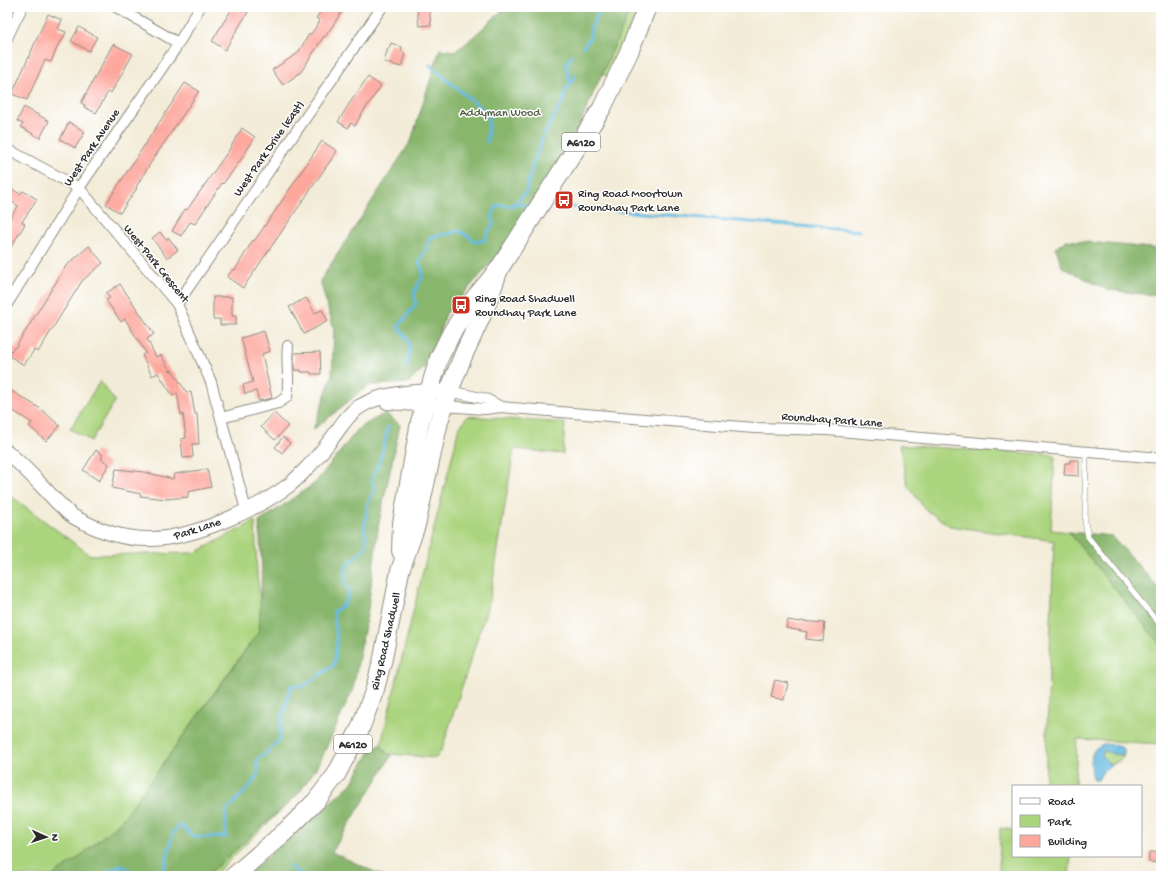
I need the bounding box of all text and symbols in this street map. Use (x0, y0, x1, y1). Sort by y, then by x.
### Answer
street label: West Park Drive (East) (231, 99, 308, 200)
street label: West Park Avenue (62, 106, 124, 189)
park label: Addyman Wood (460, 107, 541, 121)
road number: A6120 (562, 133, 600, 151)
place label: Ring Road Moortown Roundhay Park Lane (578, 188, 683, 216)
bus stop icon: Ring Road Moortown Roundhay Park Lane (553, 189, 575, 211)
street label: West Park Crescent (120, 222, 192, 307)
place label: Ring Road Shadwell Roundhay Park Lane (475, 293, 577, 321)
bus stop icon: Ring Road Shadwell Roundhay Park Lane (450, 294, 472, 316)
street label: Roundhay Park Lane (781, 410, 884, 432)
street label: Park Lane (171, 515, 224, 544)
street label: Ring Road Shadwell (369, 591, 405, 692)
road number: A6120 (334, 735, 372, 753)
legend (1012, 785, 1142, 857)
text: Road (1048, 796, 1075, 810)
text: Park (1047, 816, 1073, 830)
north arrow (26, 817, 66, 857)
text: N (48, 834, 60, 841)
text: Building (1047, 836, 1087, 850)

